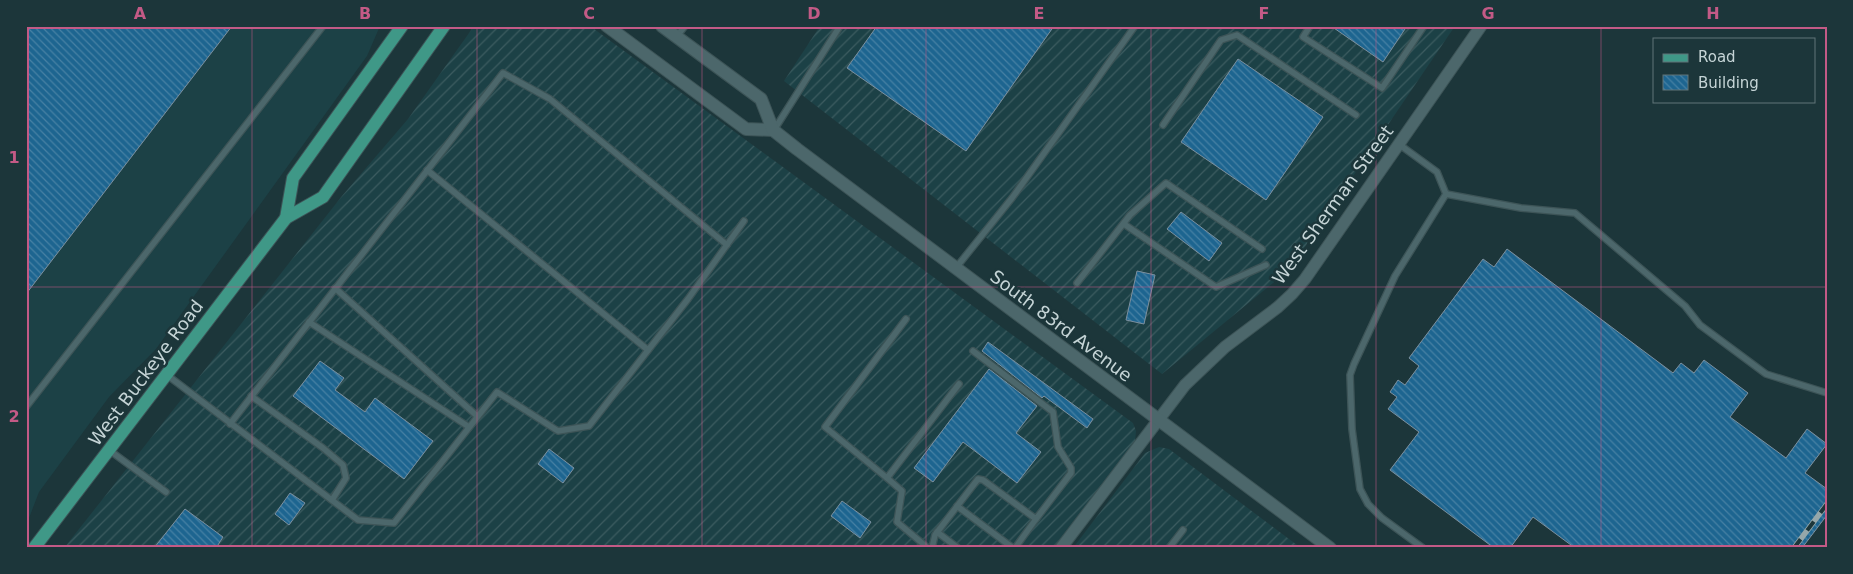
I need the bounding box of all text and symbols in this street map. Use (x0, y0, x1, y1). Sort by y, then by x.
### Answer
text: A (134, 4, 147, 23)
text: B (359, 4, 371, 23)
text: C (583, 4, 595, 23)
text: D (807, 4, 821, 23)
text: E (1034, 4, 1044, 23)
text: F (1259, 4, 1269, 23)
text: G (1481, 4, 1495, 23)
text: H (1706, 4, 1720, 23)
legend (1653, 38, 1816, 102)
text: Road (1698, 48, 1736, 66)
text: Building (1698, 74, 1759, 92)
street label: West Sherman Street (1268, 121, 1397, 288)
text: 1 (8, 148, 20, 167)
street label: South 83rd Avenue (986, 265, 1136, 386)
street label: West Buckeye Road (84, 296, 207, 450)
text: 2 (8, 407, 20, 426)

